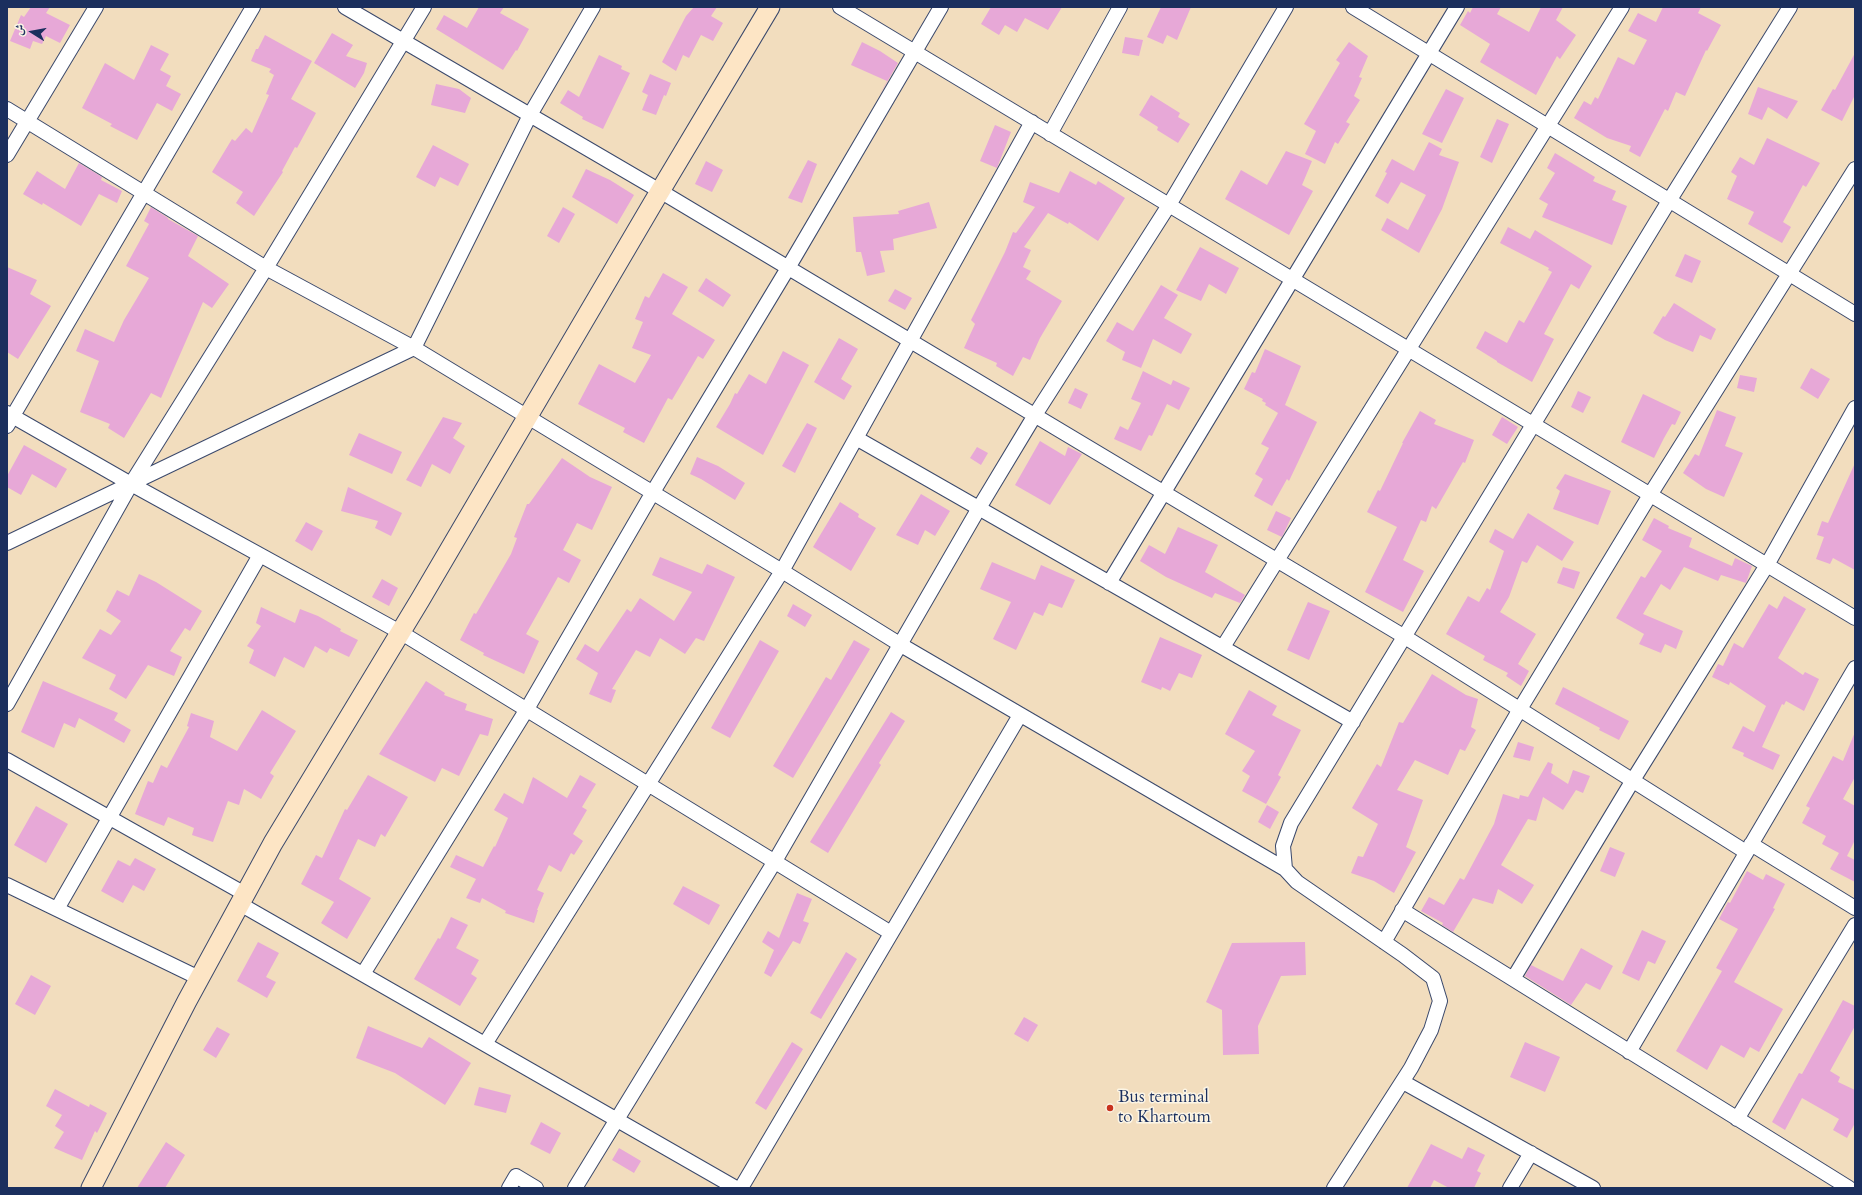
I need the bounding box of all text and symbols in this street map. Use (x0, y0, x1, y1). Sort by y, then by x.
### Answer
north arrow (12, 12, 52, 52)
text: ش (11, 23, 28, 36)
place label: Bus terminal to Khartoum (1118, 1088, 1211, 1128)
marker: Bus terminal to Khartoum (1105, 1103, 1115, 1113)

